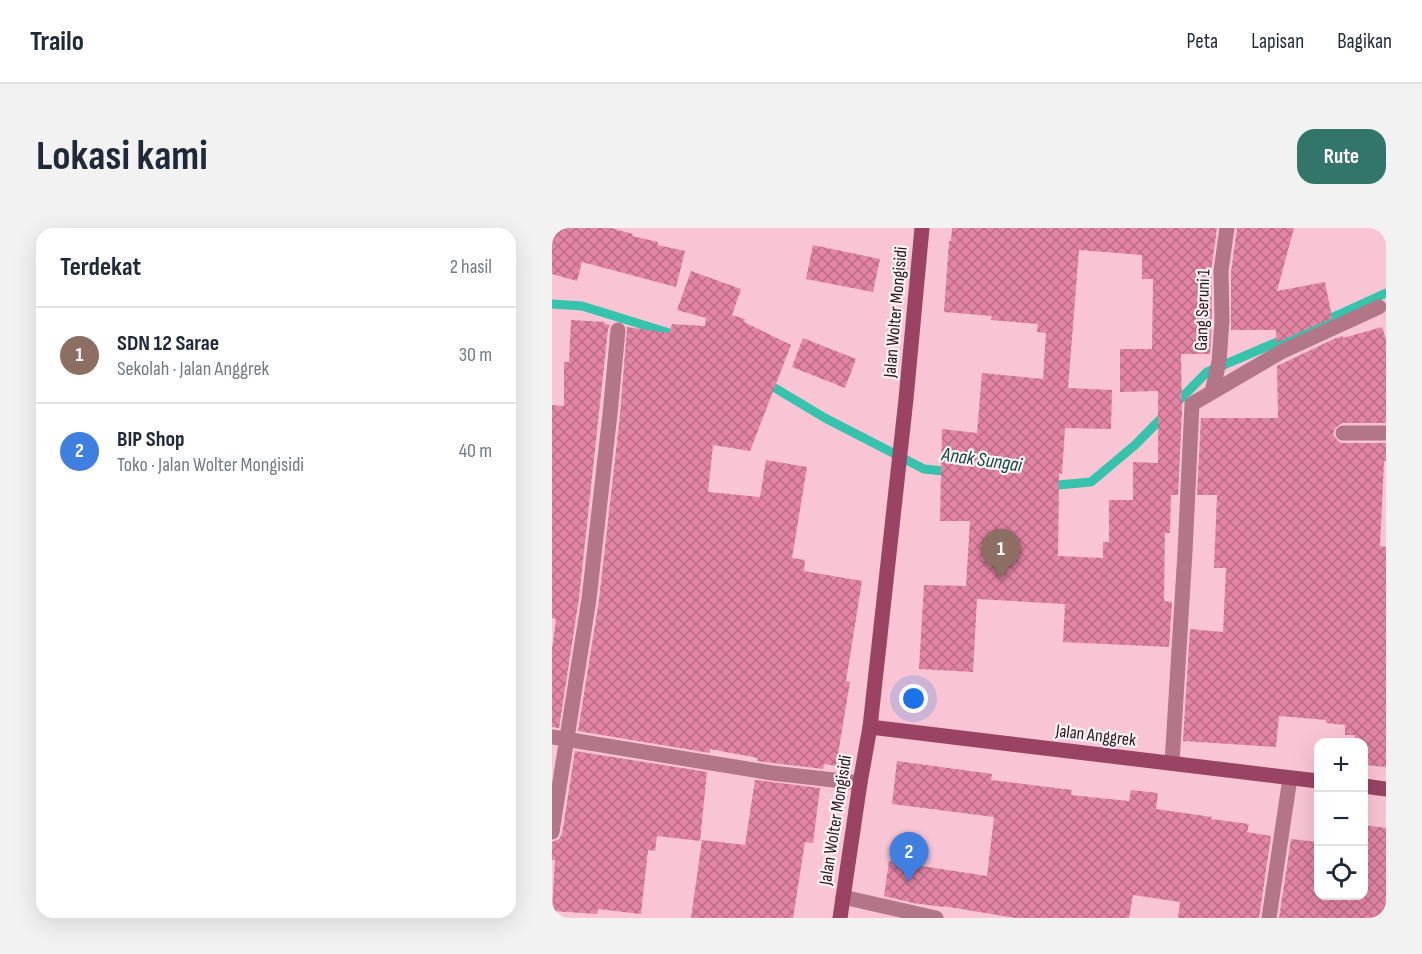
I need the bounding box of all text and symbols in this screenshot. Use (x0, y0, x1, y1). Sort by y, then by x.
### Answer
text: Trailo (30, 25, 84, 58)
text: Peta (1187, 29, 1218, 54)
text: Lapisan (1251, 29, 1304, 54)
text: Bagikan (1337, 29, 1392, 54)
button: Rute (1297, 129, 1386, 184)
text: Lokasi kami (36, 131, 208, 182)
street label: Jalan Wolter Mongisidi (879, 246, 912, 379)
text: Terdekat (60, 252, 141, 283)
text: 2 hasil (450, 255, 492, 279)
street label: Gang Seruni 1 (1191, 268, 1214, 351)
text: SDN 12 Sarae (117, 330, 219, 357)
text: 1 (76, 343, 83, 367)
text: 30 m (459, 343, 492, 367)
text: Sekolah · Jalan Anggrek (117, 357, 269, 381)
text: BIP Shop (117, 426, 185, 453)
text: 2 (75, 439, 84, 463)
text: 40 m (459, 439, 492, 463)
water label: Anak Sungai (939, 442, 1025, 478)
text: Toko · Jalan Wolter Mongisidi (117, 453, 304, 477)
pin: 1 (982, 530, 1020, 579)
your location (899, 684, 928, 713)
street label: Jalan Anggrek (1054, 720, 1137, 751)
map controls (1314, 738, 1368, 900)
button: + (1314, 738, 1368, 792)
street label: Jalan Wolter Mongisidi (815, 754, 856, 888)
button: − (1314, 792, 1368, 846)
pin: 2 (890, 832, 928, 882)
button: locate (1314, 846, 1368, 900)

